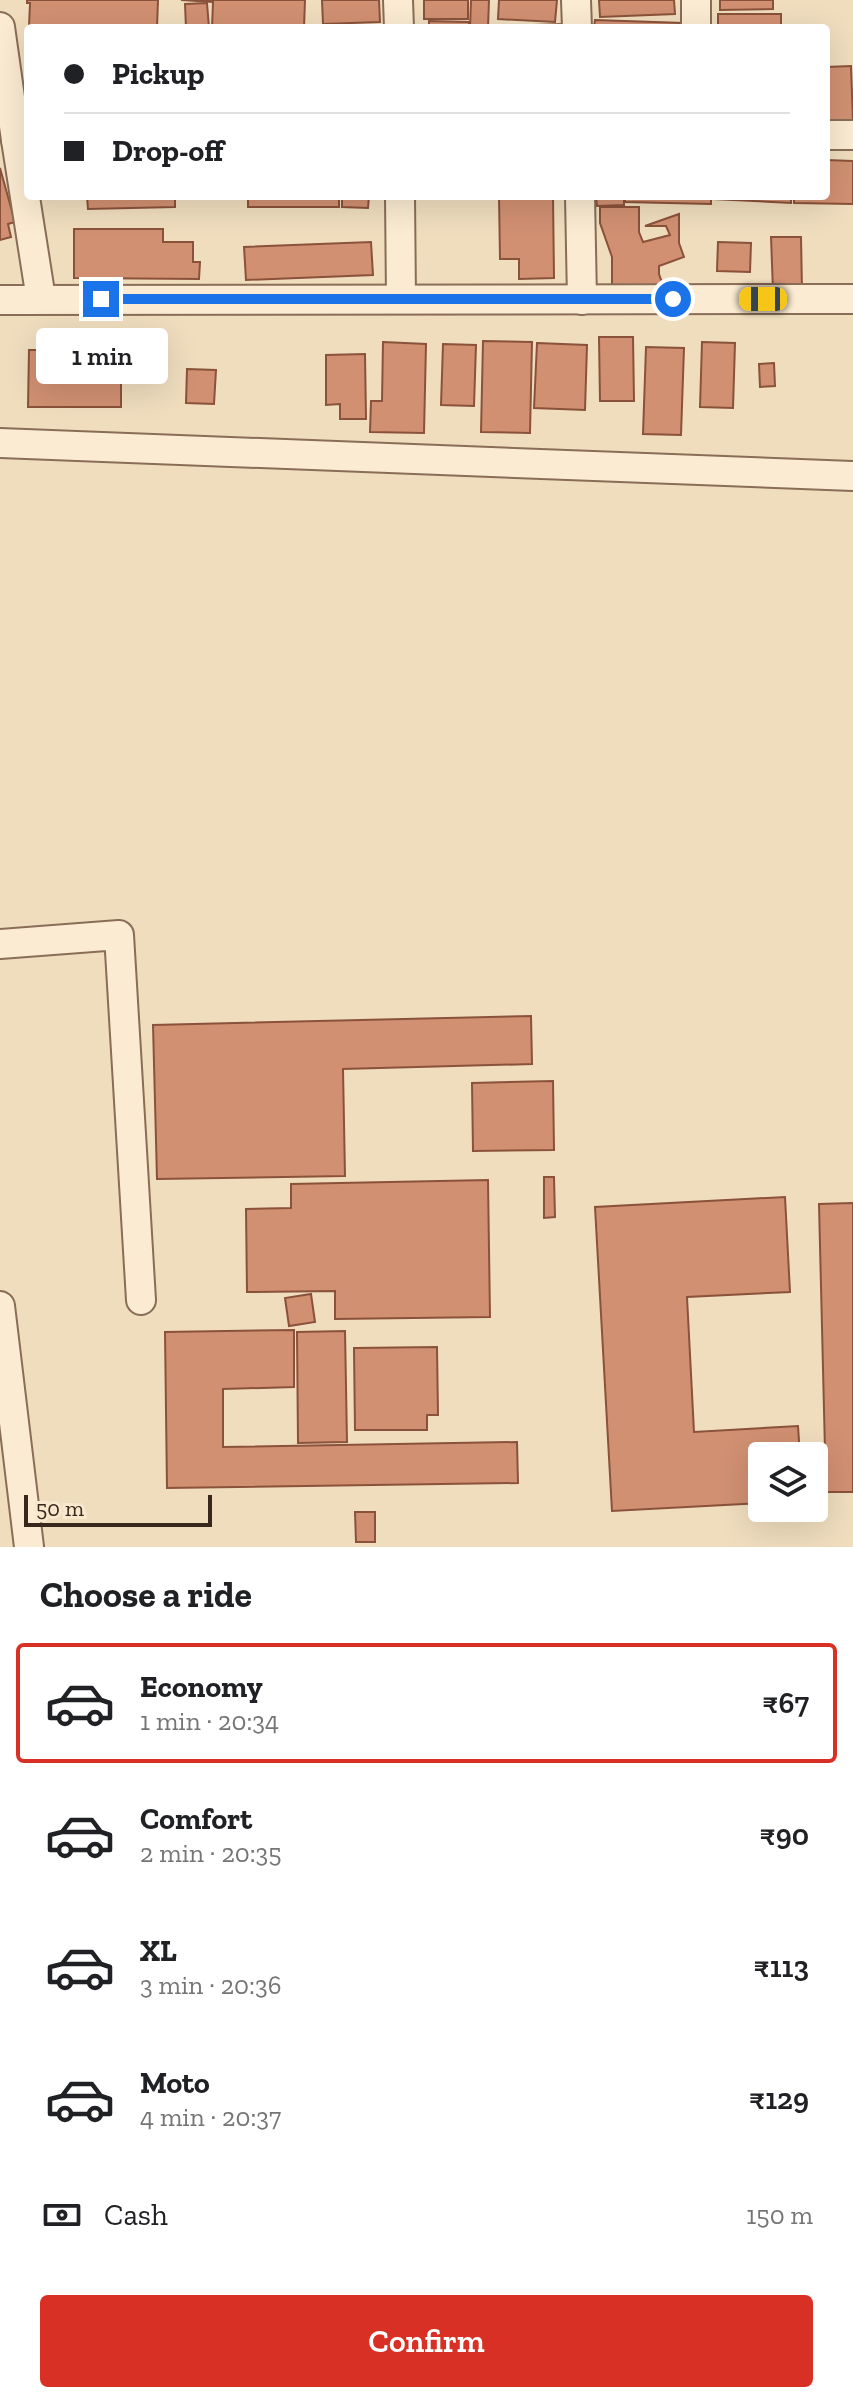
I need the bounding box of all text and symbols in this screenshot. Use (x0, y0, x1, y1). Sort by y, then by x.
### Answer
text: Pickup (112, 56, 204, 92)
text: Drop-off (112, 133, 224, 169)
route end (83, 281, 119, 317)
route start (655, 281, 691, 317)
car (739, 287, 787, 311)
callout: 1 min (35, 327, 167, 383)
text: 1 min (71, 340, 133, 372)
map controls (748, 1442, 828, 1522)
button: layers (748, 1442, 828, 1522)
scale bar (24, 1491, 212, 1527)
text: 50 m (36, 1495, 84, 1522)
text: Choose a ride (40, 1573, 252, 1616)
icon: car (44, 1667, 116, 1739)
text: Economy (140, 1669, 263, 1705)
text: ₹67 (762, 1685, 809, 1721)
text: 1 min · 20:34 (140, 1705, 279, 1737)
icon: car (44, 1799, 116, 1871)
text: Comfort (140, 1801, 252, 1837)
text: ₹90 (760, 1817, 809, 1853)
text: 2 min · 20:35 (140, 1837, 282, 1869)
icon: car (44, 1931, 116, 2003)
text: XL (140, 1933, 177, 1969)
text: ₹113 (754, 1949, 809, 1985)
text: 3 min · 20:36 (140, 1969, 281, 2001)
icon: car (44, 2063, 116, 2135)
text: Moto (140, 2065, 210, 2101)
text: ₹129 (749, 2081, 809, 2117)
text: 4 min · 20:37 (140, 2101, 281, 2133)
icon: cash (40, 2193, 84, 2237)
text: Cash (104, 2197, 168, 2233)
text: 150 m (746, 2199, 813, 2231)
button: Confirm (40, 2295, 813, 2387)

